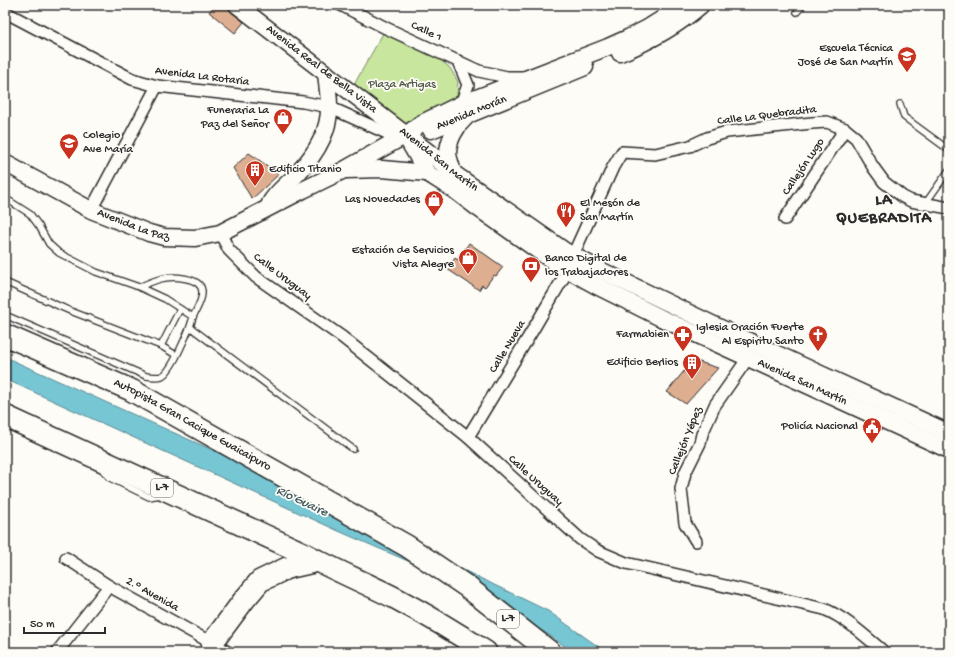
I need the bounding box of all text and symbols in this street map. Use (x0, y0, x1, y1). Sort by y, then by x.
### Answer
street label: Calle 1 (408, 19, 444, 45)
street label: Avenida Real de Bella Vista (263, 22, 380, 117)
place label: Escuela Técnica José de San Martín (798, 42, 893, 70)
school or university icon: Escuela Técnica José de San Martín (896, 45, 918, 73)
street label: Avenida La Rotaria (154, 64, 250, 90)
park label: Plaza Artigas (367, 78, 436, 92)
street label: Avenida Morán (435, 93, 509, 134)
street label: Calle La Quebradita (717, 103, 818, 129)
place label: Funeraria La Paz del Señor (200, 104, 271, 132)
shop icon: Funeraria La Paz del Señor (272, 107, 294, 135)
street label: Avenida San Martín (396, 125, 481, 195)
place label: Colegio Ave María (83, 129, 133, 157)
school or university icon: Colegio Ave María (58, 132, 80, 160)
street label: Callejón Lugo (780, 136, 828, 198)
building icon: Edificio Titanio (244, 159, 266, 187)
place label: Edificio Titanio (269, 163, 341, 177)
shop icon: Las Novedades (423, 189, 445, 217)
district label: LA QUEBRADITA (836, 192, 932, 229)
place label: Las Novedades (345, 193, 421, 207)
place label: El Mesón de San Martín (580, 197, 641, 225)
restaurant icon: El Mesón de San Martín (555, 200, 577, 228)
street label: Avenida La Paz (95, 206, 170, 244)
place label: Estación de Servicios Vista Alegre (352, 244, 455, 272)
shop icon: Estación de Servicios Vista Alegre (457, 247, 479, 275)
street label: Calle Uruguay (250, 251, 314, 304)
place label: Banco Digital de los Trabajadores (544, 252, 629, 280)
bank icon: Banco Digital de los Trabajadores (520, 255, 542, 283)
street label: Calle Nueva (487, 318, 529, 376)
place label: Iglesia Oración Fuerte Al Espiritu Santo (696, 321, 805, 349)
pharmacy icon: Farmabien (672, 324, 694, 352)
church icon: Iglesia Oración Fuerte Al Espiritu Santo (807, 324, 829, 352)
place label: Farmabien (615, 328, 669, 342)
building icon: Edificio Berlios (681, 352, 703, 380)
place label: Edificio Berlios (606, 356, 679, 370)
street label: Avenida San Martín (755, 356, 849, 409)
street label: Autopista Gran Cacique Guaicaipuro (111, 376, 273, 475)
street label: Callejón Yépez (666, 404, 706, 477)
public building icon: Policía Nacional (861, 416, 883, 444)
place label: Policía Nacional (780, 420, 858, 434)
street label: Calle Uruguay (505, 453, 566, 509)
road number: L-7 (151, 479, 173, 497)
water label: Río Guaire (274, 484, 331, 521)
street label: 2.° Avenida (123, 575, 181, 615)
scale bar (24, 609, 105, 635)
road number: L-7 (497, 610, 519, 628)
text: 50 m (30, 618, 55, 632)

